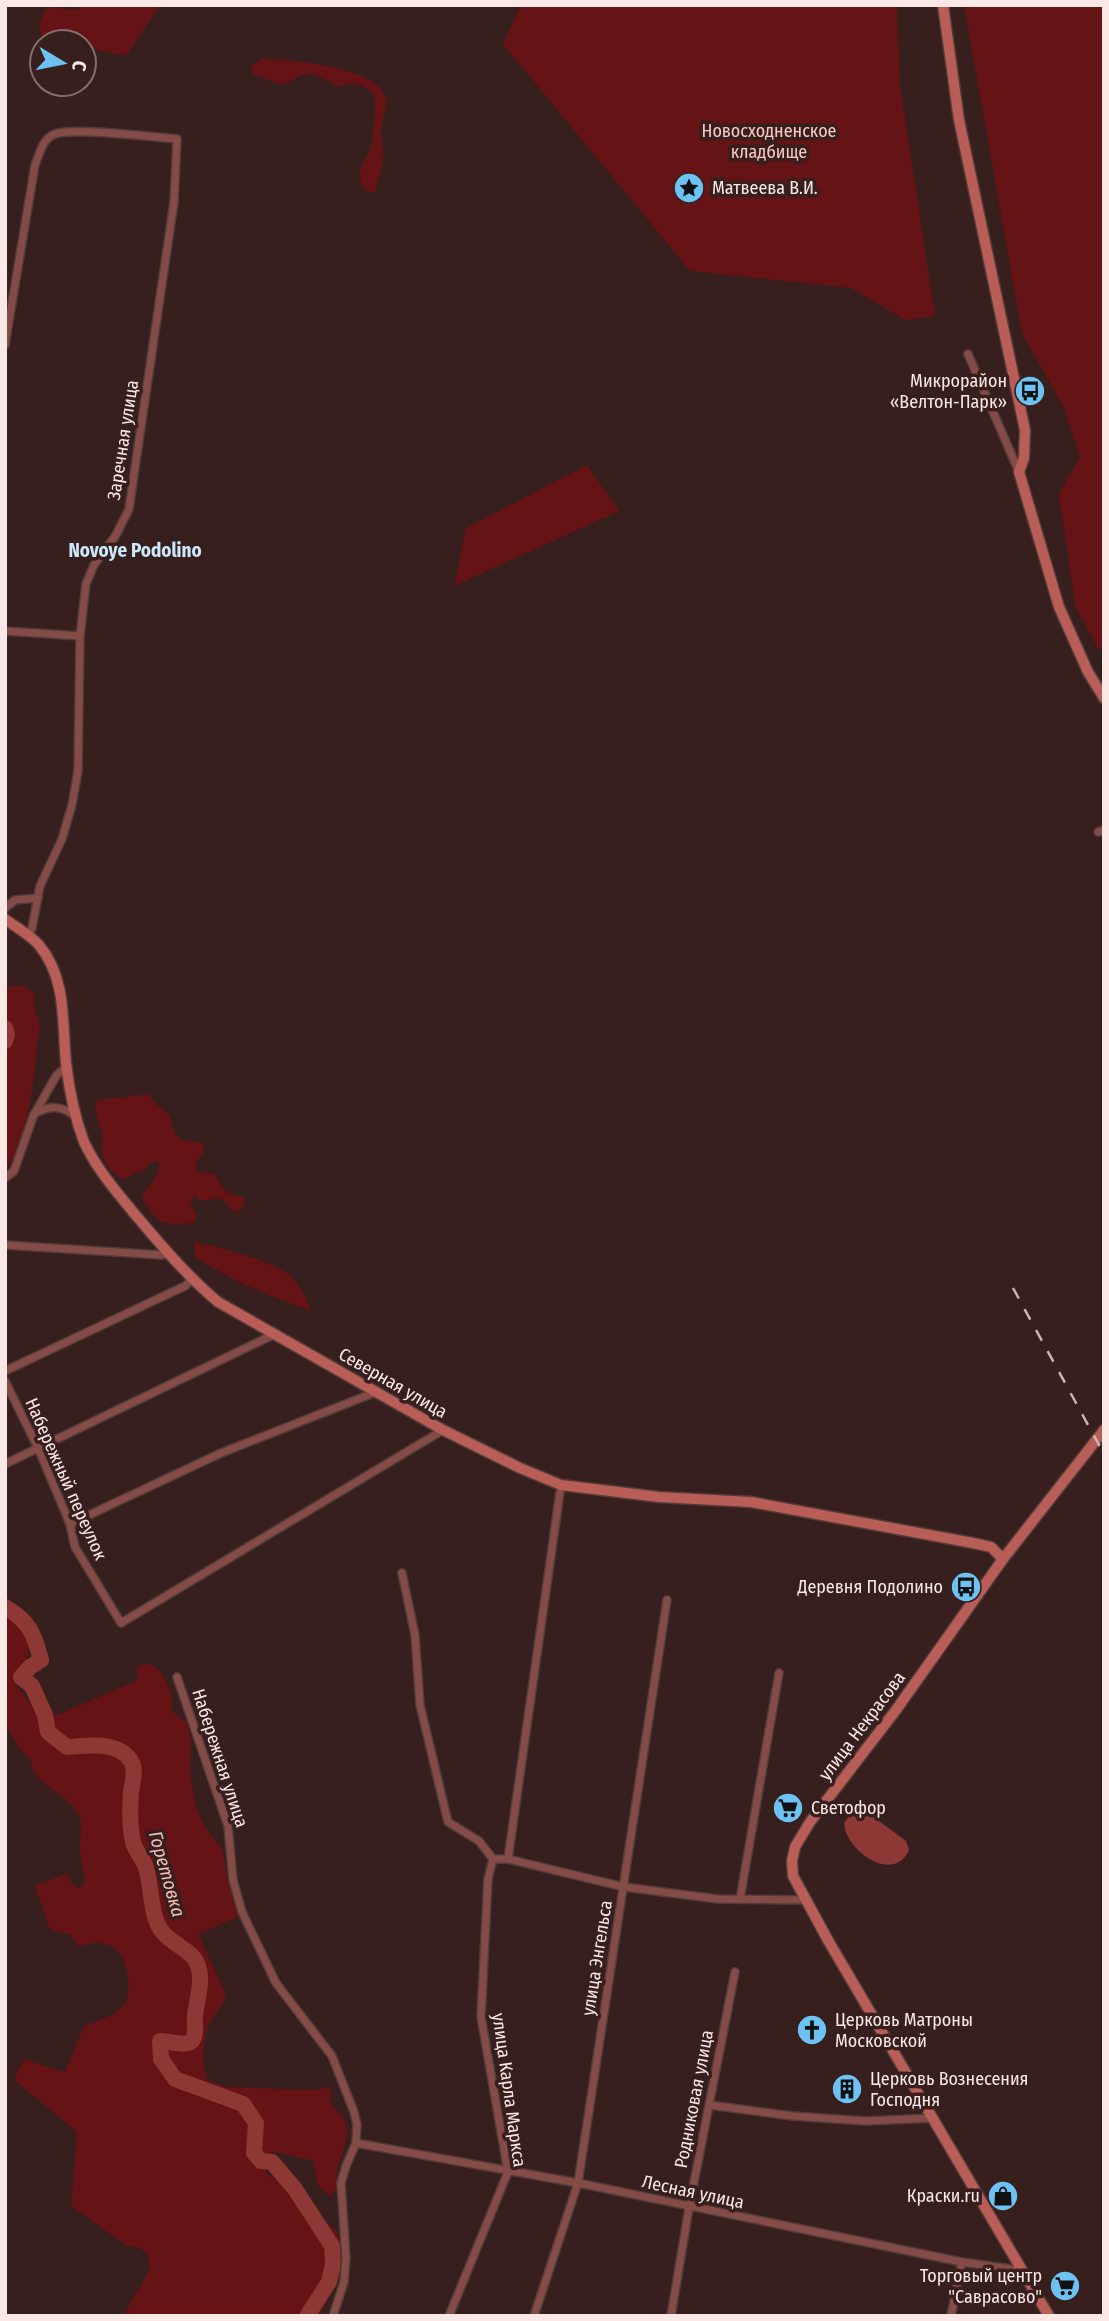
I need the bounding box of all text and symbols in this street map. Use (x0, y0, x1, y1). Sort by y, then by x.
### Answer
north arrow (28, 28, 98, 98)
text: С (67, 59, 91, 73)
park label: Новосходненское кладбище (701, 120, 837, 163)
place icon: Матвеева В.И. (672, 171, 706, 205)
place label: Матвеева В.И. (712, 177, 818, 199)
place label: Микрорайон «Велтон-Парк» (890, 370, 1007, 413)
bus stop icon: Микрорайон «Велтон-Парк» (1013, 374, 1047, 408)
street label: Заречная улица (103, 378, 143, 502)
district label: Novoye Podolino (68, 539, 202, 562)
street label: Северная улица (335, 1343, 451, 1423)
street label: Набережный переулок (20, 1395, 112, 1564)
bus stop icon: Деревня Подолино (949, 1570, 983, 1604)
place label: Деревня Подолино (796, 1576, 943, 1598)
street label: улица Некрасова (814, 1667, 910, 1785)
street label: Набережная улица (187, 1686, 253, 1830)
supermarket icon: Светофор (771, 1791, 805, 1825)
place label: Светофор (811, 1797, 886, 1819)
water label: Горетовка (144, 1828, 190, 1920)
street label: улица Энгельса (577, 1898, 617, 2017)
place label: Церковь Матроны Московской (835, 2009, 973, 2052)
street label: улица Карла Маркса (487, 2012, 531, 2169)
church icon: Церковь Матроны Московской (795, 2013, 829, 2047)
street label: Родниковая улица (670, 2028, 718, 2170)
place label: Церковь Вознесения Господня (870, 2068, 1028, 2111)
building icon: Церковь Вознесения Господня (830, 2072, 864, 2106)
street label: Лесная улица (640, 2170, 746, 2214)
shop icon: Краски.ru (986, 2179, 1020, 2213)
place label: Краски.ru (907, 2185, 980, 2207)
place label: Торговый центр "Саврасово" (920, 2265, 1042, 2308)
supermarket icon: Торговый центр "Саврасово" (1048, 2269, 1082, 2303)

